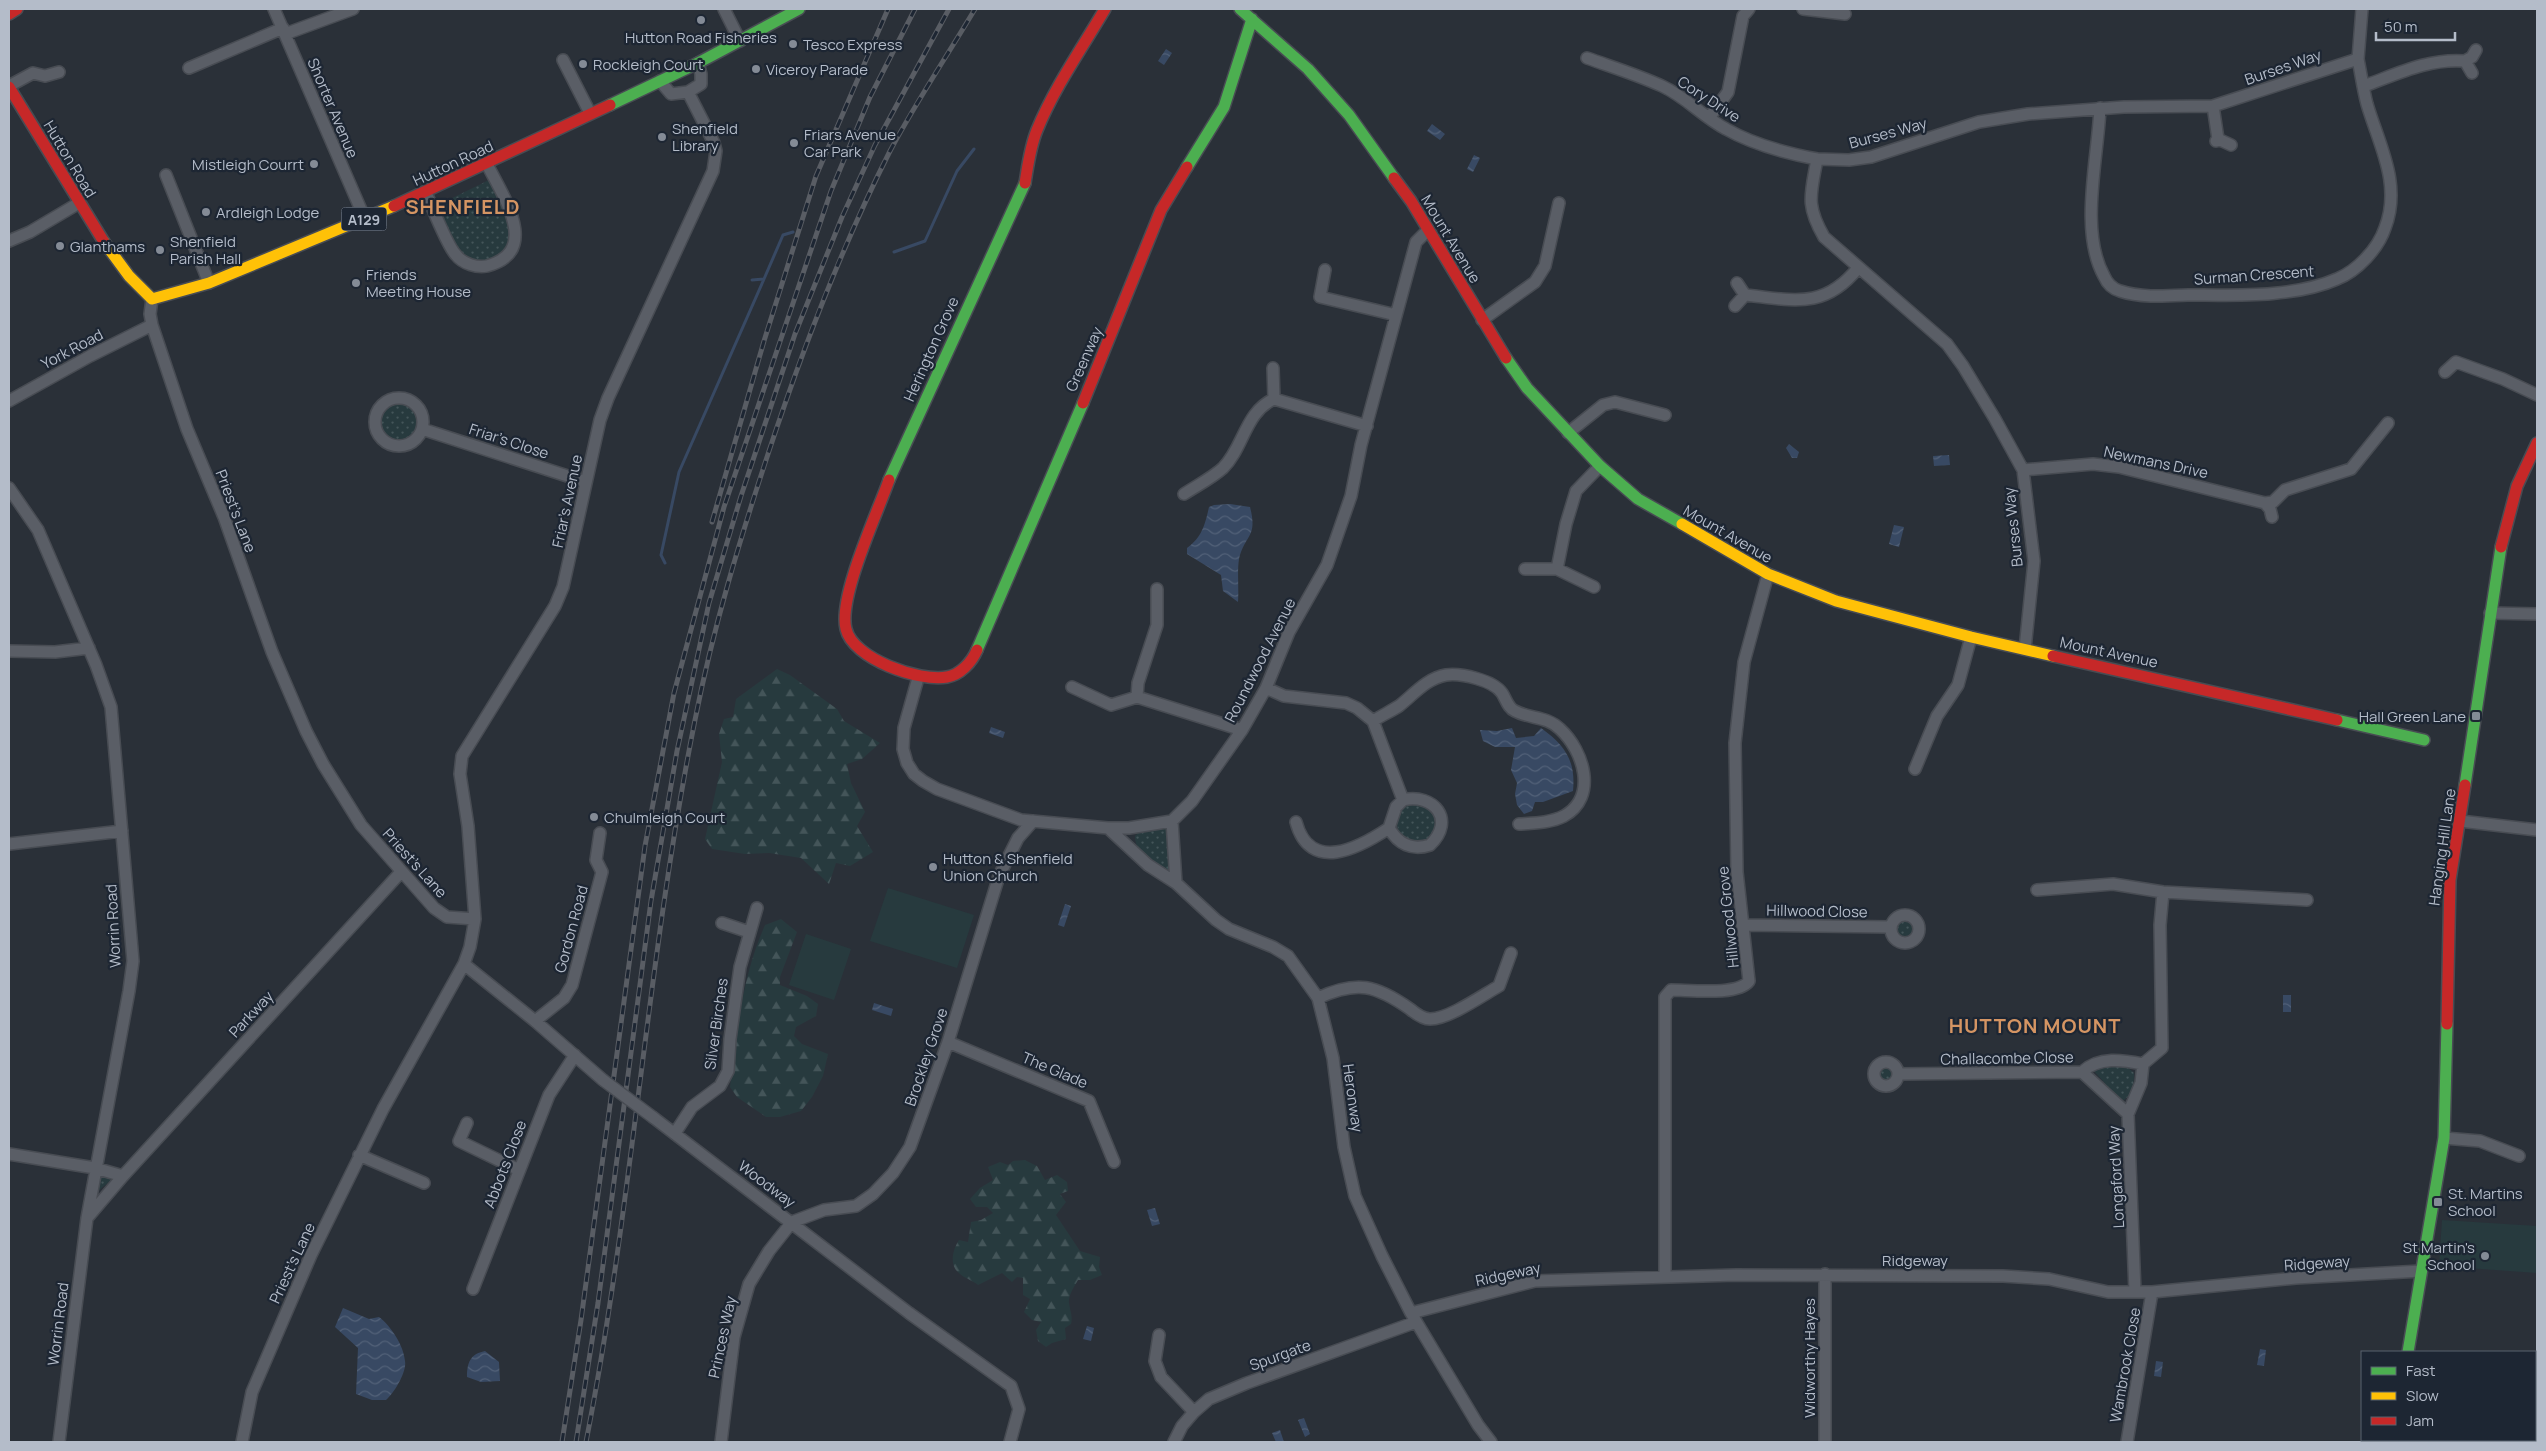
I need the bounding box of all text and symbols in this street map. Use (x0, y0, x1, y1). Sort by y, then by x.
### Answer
scale bar (2376, 10, 2455, 42)
marker: Hutton Road Fisheries (695, 14, 707, 26)
text: 50 m (2384, 16, 2418, 37)
place label: Hutton Road Fisheries (625, 27, 777, 48)
place label: Tesco Express (803, 34, 903, 55)
marker: Tesco Express (787, 38, 799, 50)
street label: Burses Way (2242, 44, 2324, 90)
place label: Rockleigh Court (593, 54, 704, 75)
street label: Shorter Avenue (302, 55, 364, 161)
marker: Rockleigh Court (577, 58, 589, 70)
place label: Viceroy Parade (766, 59, 868, 80)
marker: Viceroy Parade (750, 63, 762, 75)
street label: Cory Drive (1674, 71, 1745, 127)
street label: Burses Way (1847, 112, 1929, 153)
street label: Hutton Road (39, 116, 101, 202)
place label: Shenfield Library (672, 118, 738, 156)
place label: Friars Avenue Car Park (804, 124, 896, 162)
marker: Shenfield Library (656, 131, 668, 143)
street label: Hutton Road (409, 135, 497, 191)
marker: Friars Avenue Car Park (788, 137, 800, 149)
place label: Mistleigh Courrt (192, 154, 304, 175)
marker: Mistleigh Courrt (308, 158, 320, 170)
street label: Mount Avenue (1416, 191, 1486, 287)
district label: SHENFIELD (405, 193, 521, 220)
place label: Ardleigh Lodge (216, 202, 320, 223)
marker: Ardleigh Lodge (200, 206, 212, 218)
road number: A129 (342, 208, 386, 230)
place label: Shenfield Parish Hall (170, 231, 241, 269)
place label: Glanthams (70, 236, 145, 257)
marker: Glanthams (54, 240, 66, 252)
marker: Shenfield Parish Hall (154, 244, 166, 256)
street label: Surman Crescent (2193, 260, 2315, 290)
place label: Friends Meeting House (366, 264, 471, 302)
marker: Friends Meeting House (350, 277, 362, 289)
street label: Herington Grove (898, 293, 964, 405)
street label: Greenway (1060, 323, 1108, 395)
street label: York Road (37, 324, 107, 374)
street label: Friar's Close (466, 418, 552, 464)
street label: Newmans Drive (2102, 441, 2210, 483)
street label: Friar's Avenue (547, 452, 587, 549)
street label: Priest's Lane (211, 467, 262, 556)
street label: Burses Way (1998, 486, 2028, 568)
street label: Mount Avenue (1680, 500, 1777, 568)
street label: Roundwood Avenue (1220, 594, 1301, 726)
street label: Mount Avenue (2058, 631, 2160, 673)
place label: Hall Green Lane (2359, 706, 2466, 727)
marker: Hall Green Lane (2470, 710, 2482, 722)
street label: Hanging Hill Lane (2423, 787, 2461, 907)
place label: Chulmleigh Court (604, 807, 725, 828)
marker: Chulmleigh Court (588, 811, 600, 823)
street label: Priest's Lane (378, 824, 452, 903)
place label: Hutton & Shenfield Union Church (943, 848, 1073, 886)
marker: Hutton & Shenfield Union Church (927, 861, 939, 873)
street label: Hillwood Grove (1712, 865, 1744, 969)
street label: Gordon Road (549, 883, 593, 975)
street label: Worrin Road (100, 884, 126, 968)
street label: Hillwood Close (1766, 900, 1868, 922)
street label: Silver Birches (699, 977, 733, 1071)
street label: Parkway (224, 986, 278, 1042)
street label: Brockley Grove (899, 1005, 953, 1109)
district label: HUTTON MOUNT (1949, 1012, 2121, 1039)
street label: Challacombe Close (1940, 1046, 2074, 1070)
street label: The Glade (1019, 1047, 1091, 1093)
street label: Heronway (1338, 1062, 1368, 1134)
street label: Abbots Close (479, 1117, 531, 1211)
street label: Longaford Way (2103, 1125, 2129, 1229)
street label: Woodway (734, 1156, 800, 1212)
place label: St. Martins School (2448, 1183, 2523, 1221)
marker: St. Martins School (2432, 1196, 2444, 1208)
street label: Priest's Lane (264, 1219, 320, 1307)
place label: St Martin's School (2403, 1237, 2475, 1275)
street label: Ridgeway (1882, 1250, 1948, 1271)
street label: Ridgeway (2283, 1250, 2351, 1276)
marker: St Martin's School (2479, 1250, 2491, 1262)
street label: Ridgeway (1474, 1257, 1543, 1291)
street label: Worrin Road (42, 1281, 74, 1367)
street label: Princes Way (703, 1294, 741, 1380)
street label: Widworthy Hayes (1799, 1298, 1820, 1418)
street label: Wambrook Close (2105, 1306, 2145, 1424)
street label: Spurgate (1246, 1334, 1314, 1376)
legend (2361, 1351, 2536, 1441)
text: Fast (2406, 1360, 2435, 1381)
text: Slow (2406, 1385, 2439, 1406)
text: Jam (2406, 1410, 2434, 1431)

